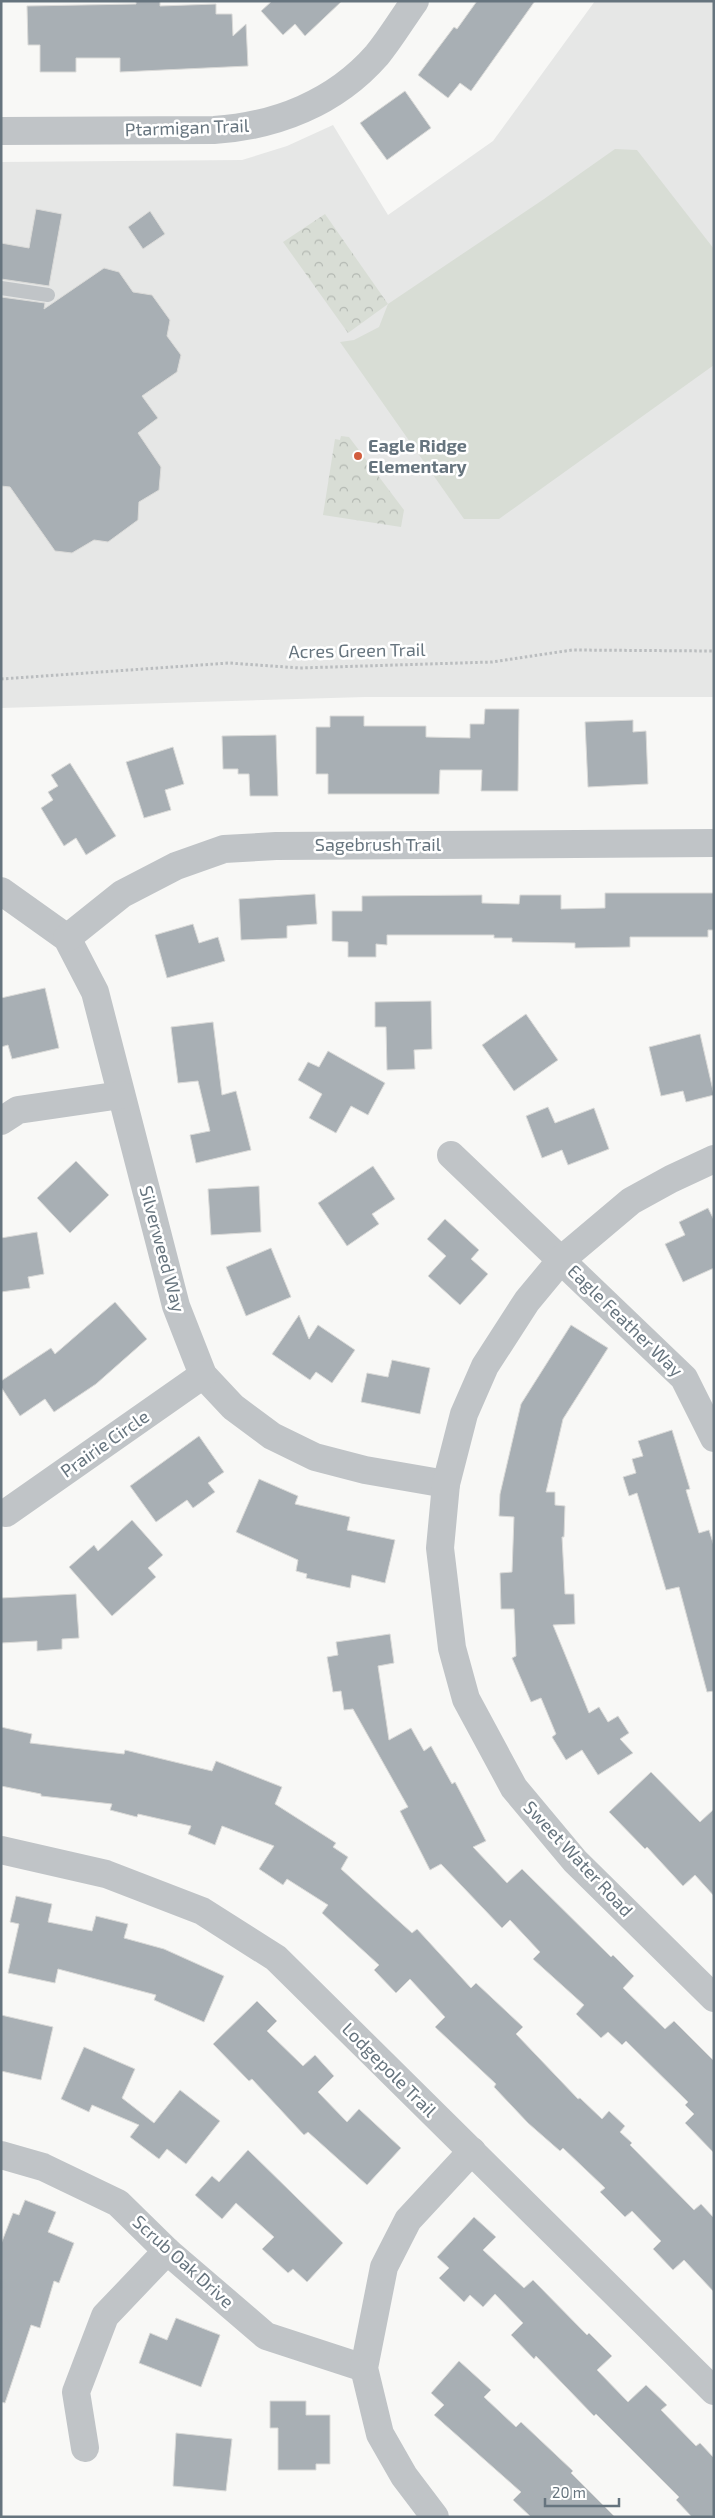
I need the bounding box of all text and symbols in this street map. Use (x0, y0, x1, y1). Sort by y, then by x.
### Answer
street label: Ptarmigan Trail (124, 114, 250, 140)
place label: Eagle Ridge Elementary (368, 434, 468, 477)
marker: Eagle Ridge Elementary (352, 450, 364, 462)
street label: Acres Green Trail (288, 638, 426, 662)
street label: Sagebrush Trail (315, 833, 442, 855)
street label: Silverweed Way (135, 1183, 191, 1315)
street label: Eagle Feather Way (563, 1260, 688, 1381)
street label: Prairie Circle (56, 1405, 153, 1482)
street label: Sweet Water Road (519, 1796, 638, 1921)
street label: Lodgepole Trail (338, 2018, 442, 2121)
street label: Scrub Oak Drive (129, 2210, 239, 2312)
scale bar (545, 2476, 619, 2508)
text: 20 m (552, 2483, 586, 2501)

